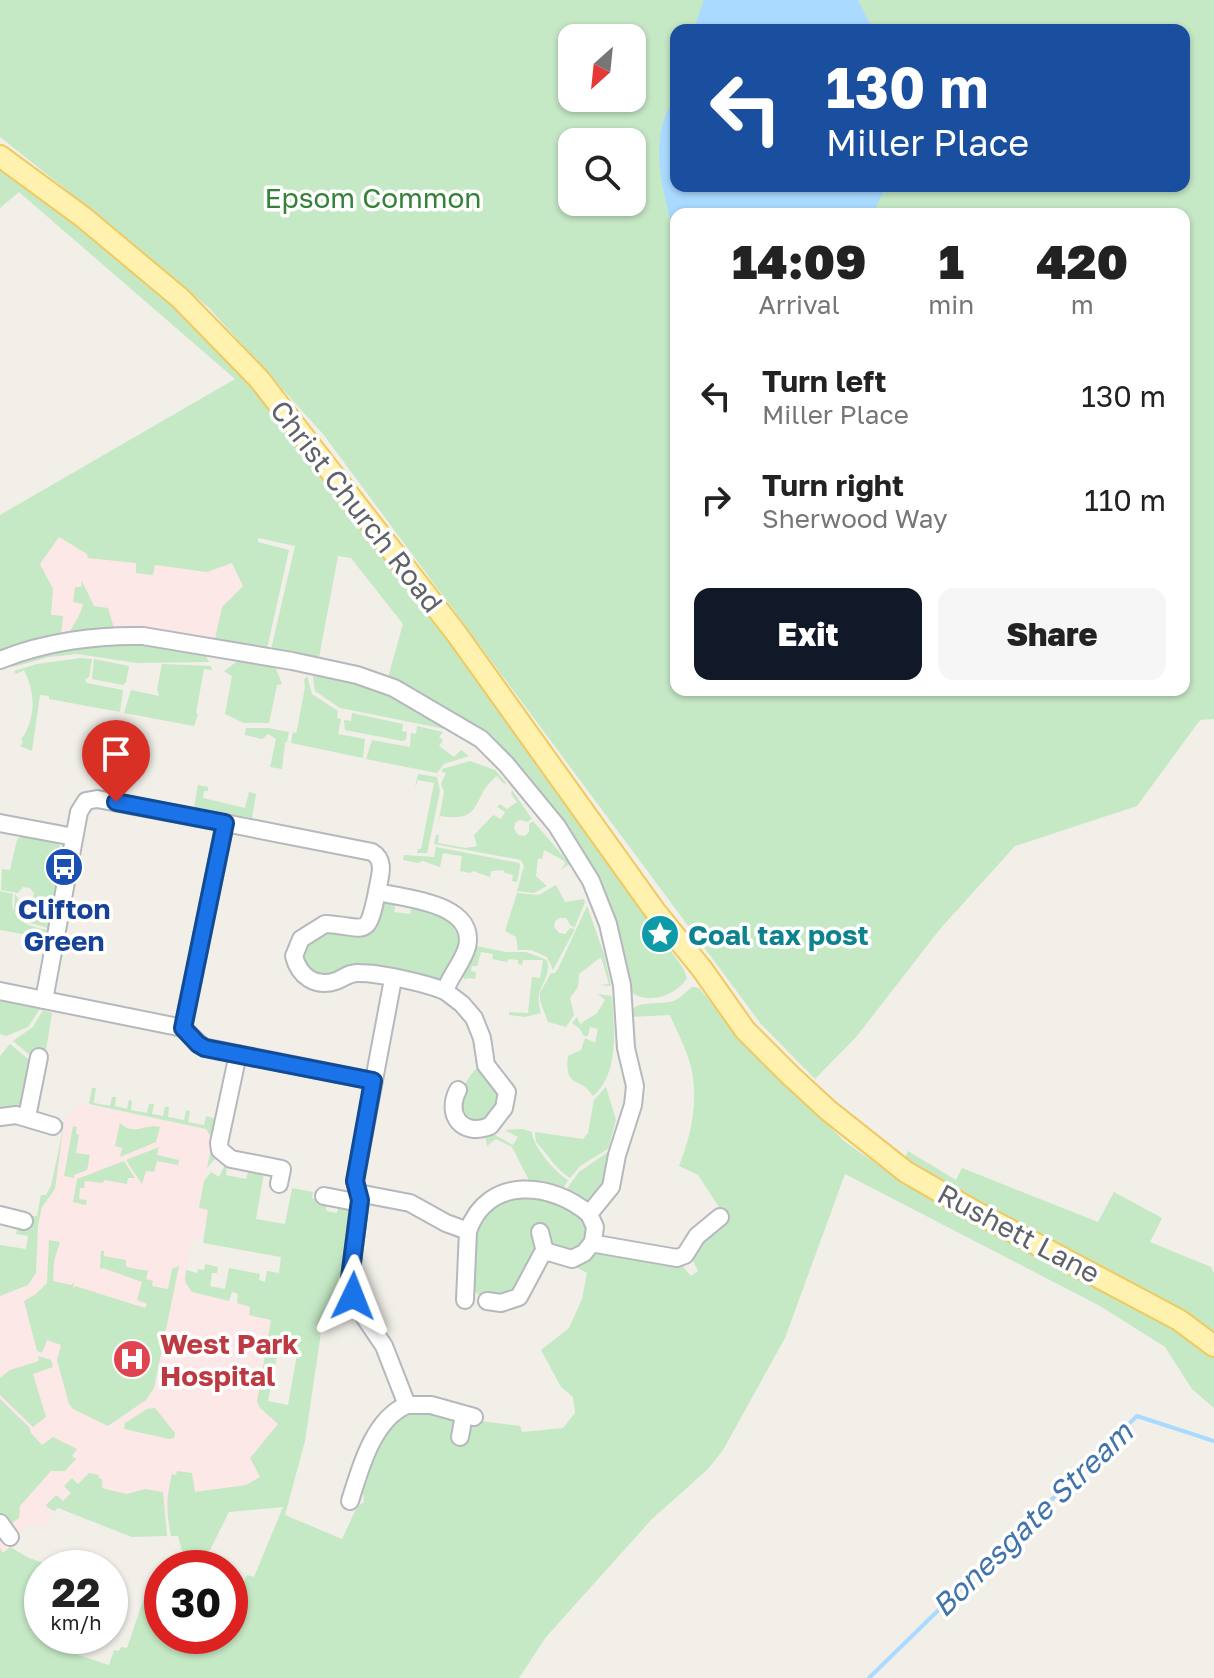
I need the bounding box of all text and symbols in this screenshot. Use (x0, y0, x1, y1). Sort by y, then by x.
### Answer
north arrow (558, 24, 646, 112)
map controls (558, 24, 646, 216)
text: 130 m (826, 53, 988, 120)
icon: left (694, 56, 798, 160)
text: Miller Place (826, 121, 1029, 164)
button: search (558, 128, 646, 216)
park label: Epsom Common (264, 181, 482, 214)
text: 14:09 (732, 232, 866, 290)
text: 1 (939, 232, 964, 290)
text: 420 (1036, 232, 1128, 290)
text: Arrival (758, 289, 840, 320)
text: min (928, 289, 974, 320)
text: m (1071, 289, 1094, 320)
text: Turn left (762, 363, 887, 399)
icon: left (694, 374, 738, 418)
text: 130 m (1081, 378, 1166, 414)
street label: Christ Church Road (264, 394, 450, 618)
text: Miller Place (762, 399, 909, 430)
text: Turn right (762, 467, 904, 503)
icon: right (694, 478, 738, 522)
text: 110 m (1084, 482, 1166, 518)
text: Sherwood Way (762, 503, 948, 534)
button: Exit (694, 588, 922, 680)
button: Share (938, 588, 1166, 680)
pin (82, 720, 150, 802)
icon: arrive (94, 732, 138, 776)
bus stop icon: Clifton Green (43, 846, 85, 888)
place label: Clifton Green (18, 892, 110, 957)
place icon: Coal tax post (639, 913, 681, 955)
place label: Coal tax post (688, 918, 869, 951)
street label: Rushett Lane (933, 1177, 1105, 1289)
position arrow (311, 1254, 395, 1338)
place label: West Park Hospital (160, 1327, 299, 1392)
hospital icon: West Park Hospital (111, 1338, 153, 1380)
water label: Bonesgate Stream (924, 1413, 1141, 1624)
speed limit sign: 30 (144, 1550, 248, 1654)
text: 22 (52, 1568, 100, 1616)
text: km/h (51, 1610, 101, 1634)

